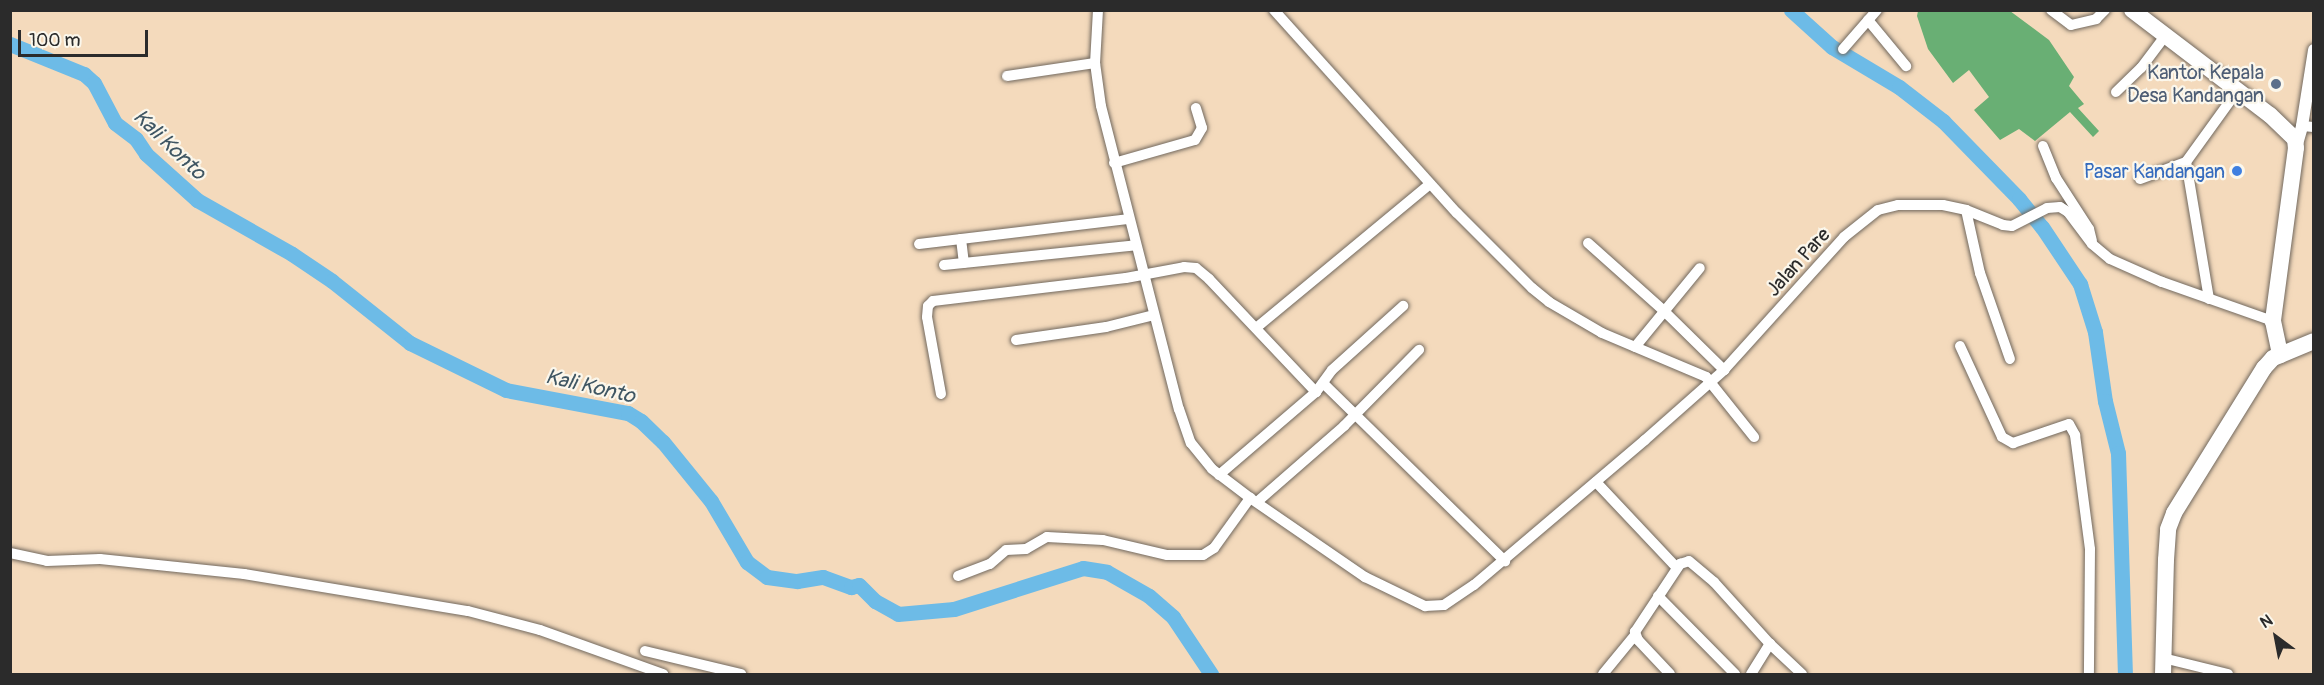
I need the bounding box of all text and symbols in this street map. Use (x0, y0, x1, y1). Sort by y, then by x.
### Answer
scale bar (21, 18, 152, 56)
text: 100 m (29, 29, 81, 52)
place label: Kantor Kepala Desa Kandangan (2127, 60, 2264, 107)
marker: Kantor Kepala Desa Kandangan (2269, 77, 2283, 91)
water label: Kali Konto (128, 104, 210, 186)
place label: Pasar Kandangan (2084, 159, 2225, 183)
marker: Pasar Kandangan (2230, 164, 2244, 178)
street label: Jalan Pare (1761, 223, 1835, 301)
water label: Kali Konto (543, 365, 637, 409)
north arrow (2246, 607, 2306, 667)
text: N (2257, 610, 2276, 633)

